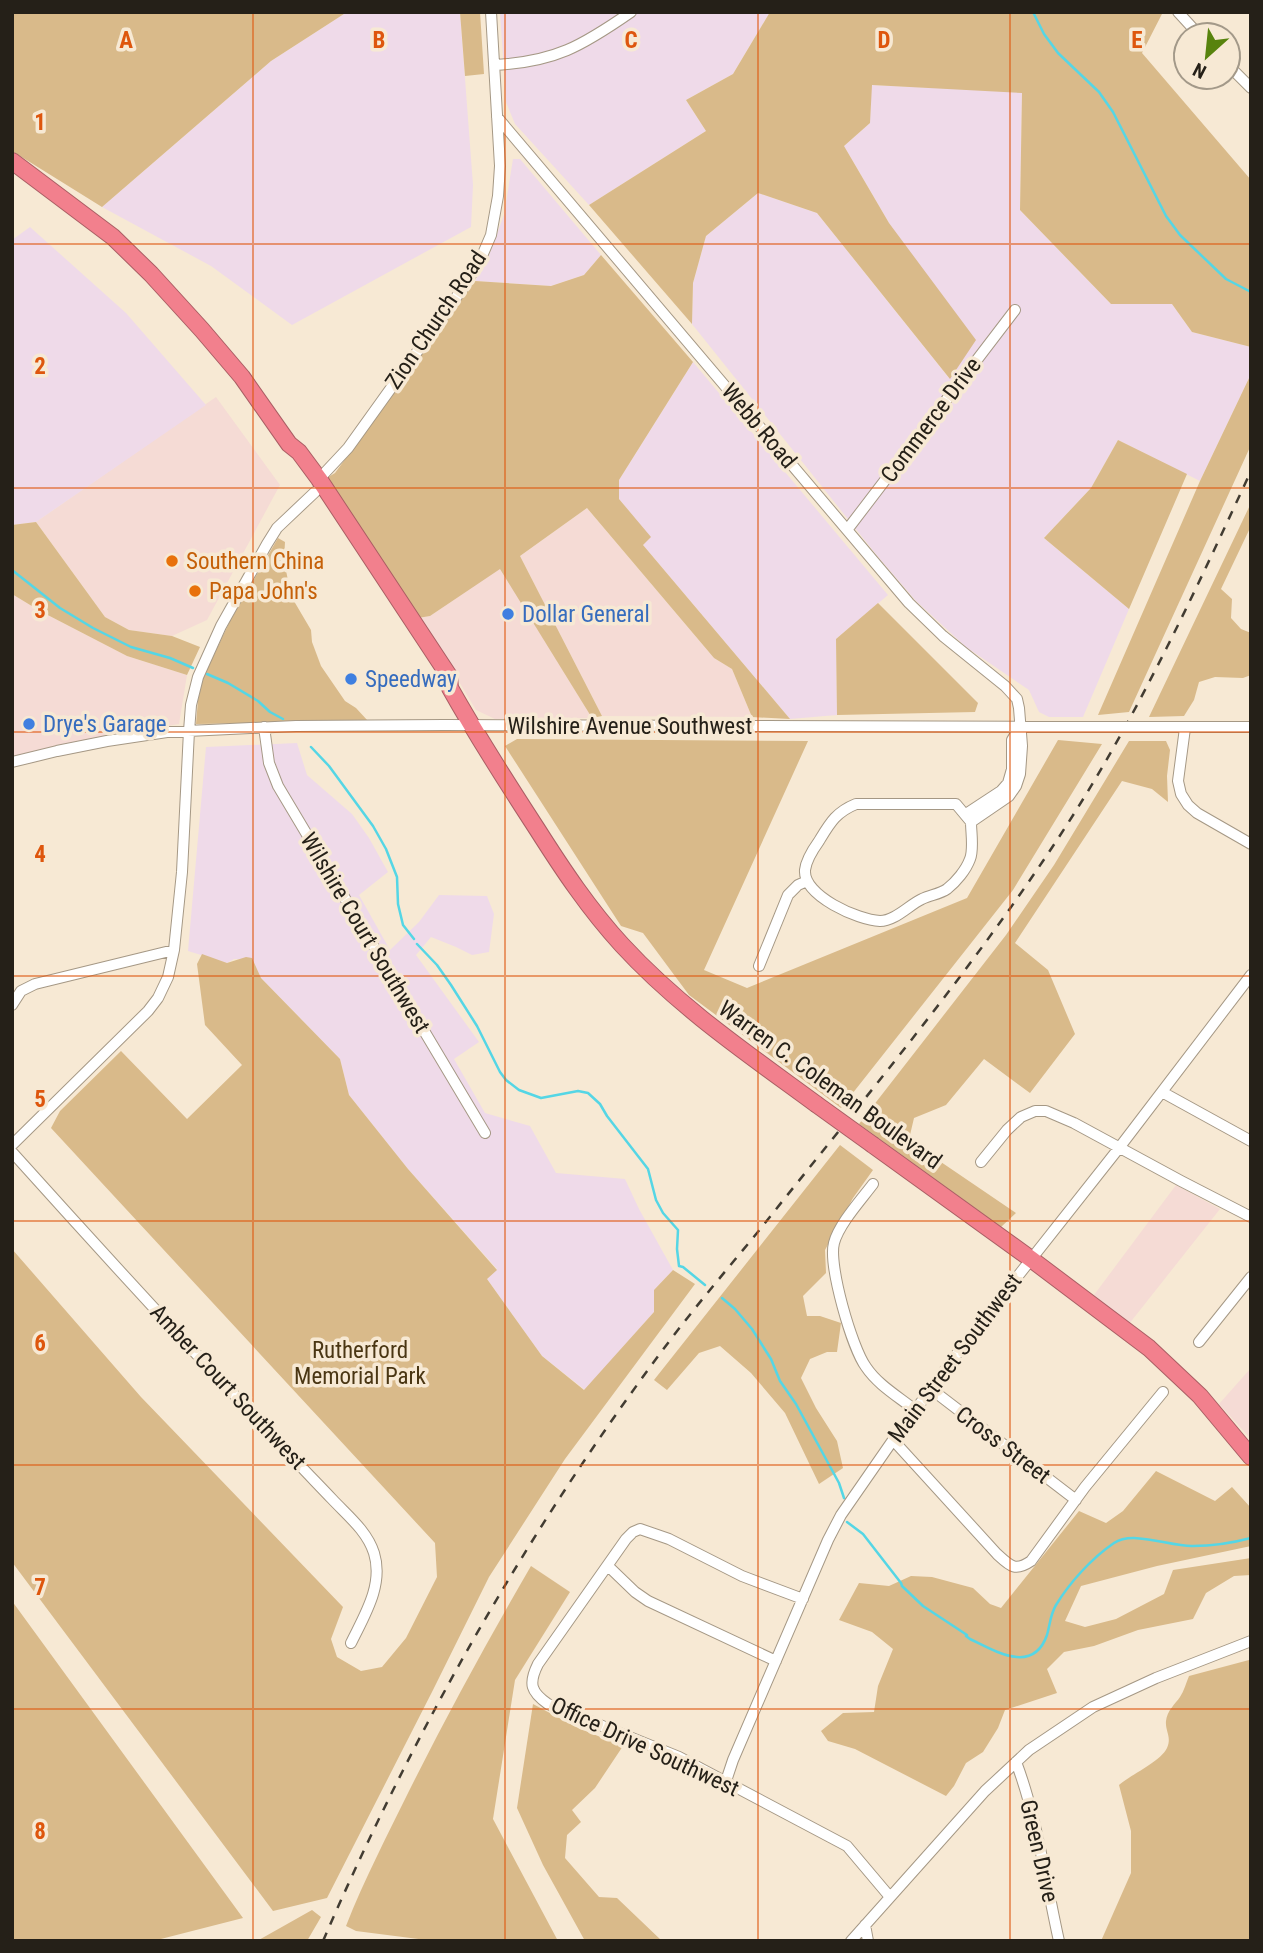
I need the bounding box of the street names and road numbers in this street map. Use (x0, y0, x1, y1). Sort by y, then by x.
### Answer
street label: Zion Church Road (380, 246, 492, 394)
street label: Commerce Drive (875, 352, 987, 488)
street label: Webb Road (716, 378, 802, 474)
street label: Wilshire Avenue Southwest (508, 713, 752, 740)
street label: Wilshire Court Southwest (295, 828, 435, 1038)
street label: Warren C. Coleman Boulevard (713, 995, 947, 1175)
street label: Main Street Southwest (883, 1268, 1027, 1448)
street label: Amber Court Southwest (145, 1299, 311, 1475)
street label: Cross Street (950, 1401, 1056, 1489)
street label: Office Drive Southwest (547, 1692, 743, 1802)
street label: Green Drive (1014, 1797, 1064, 1905)

